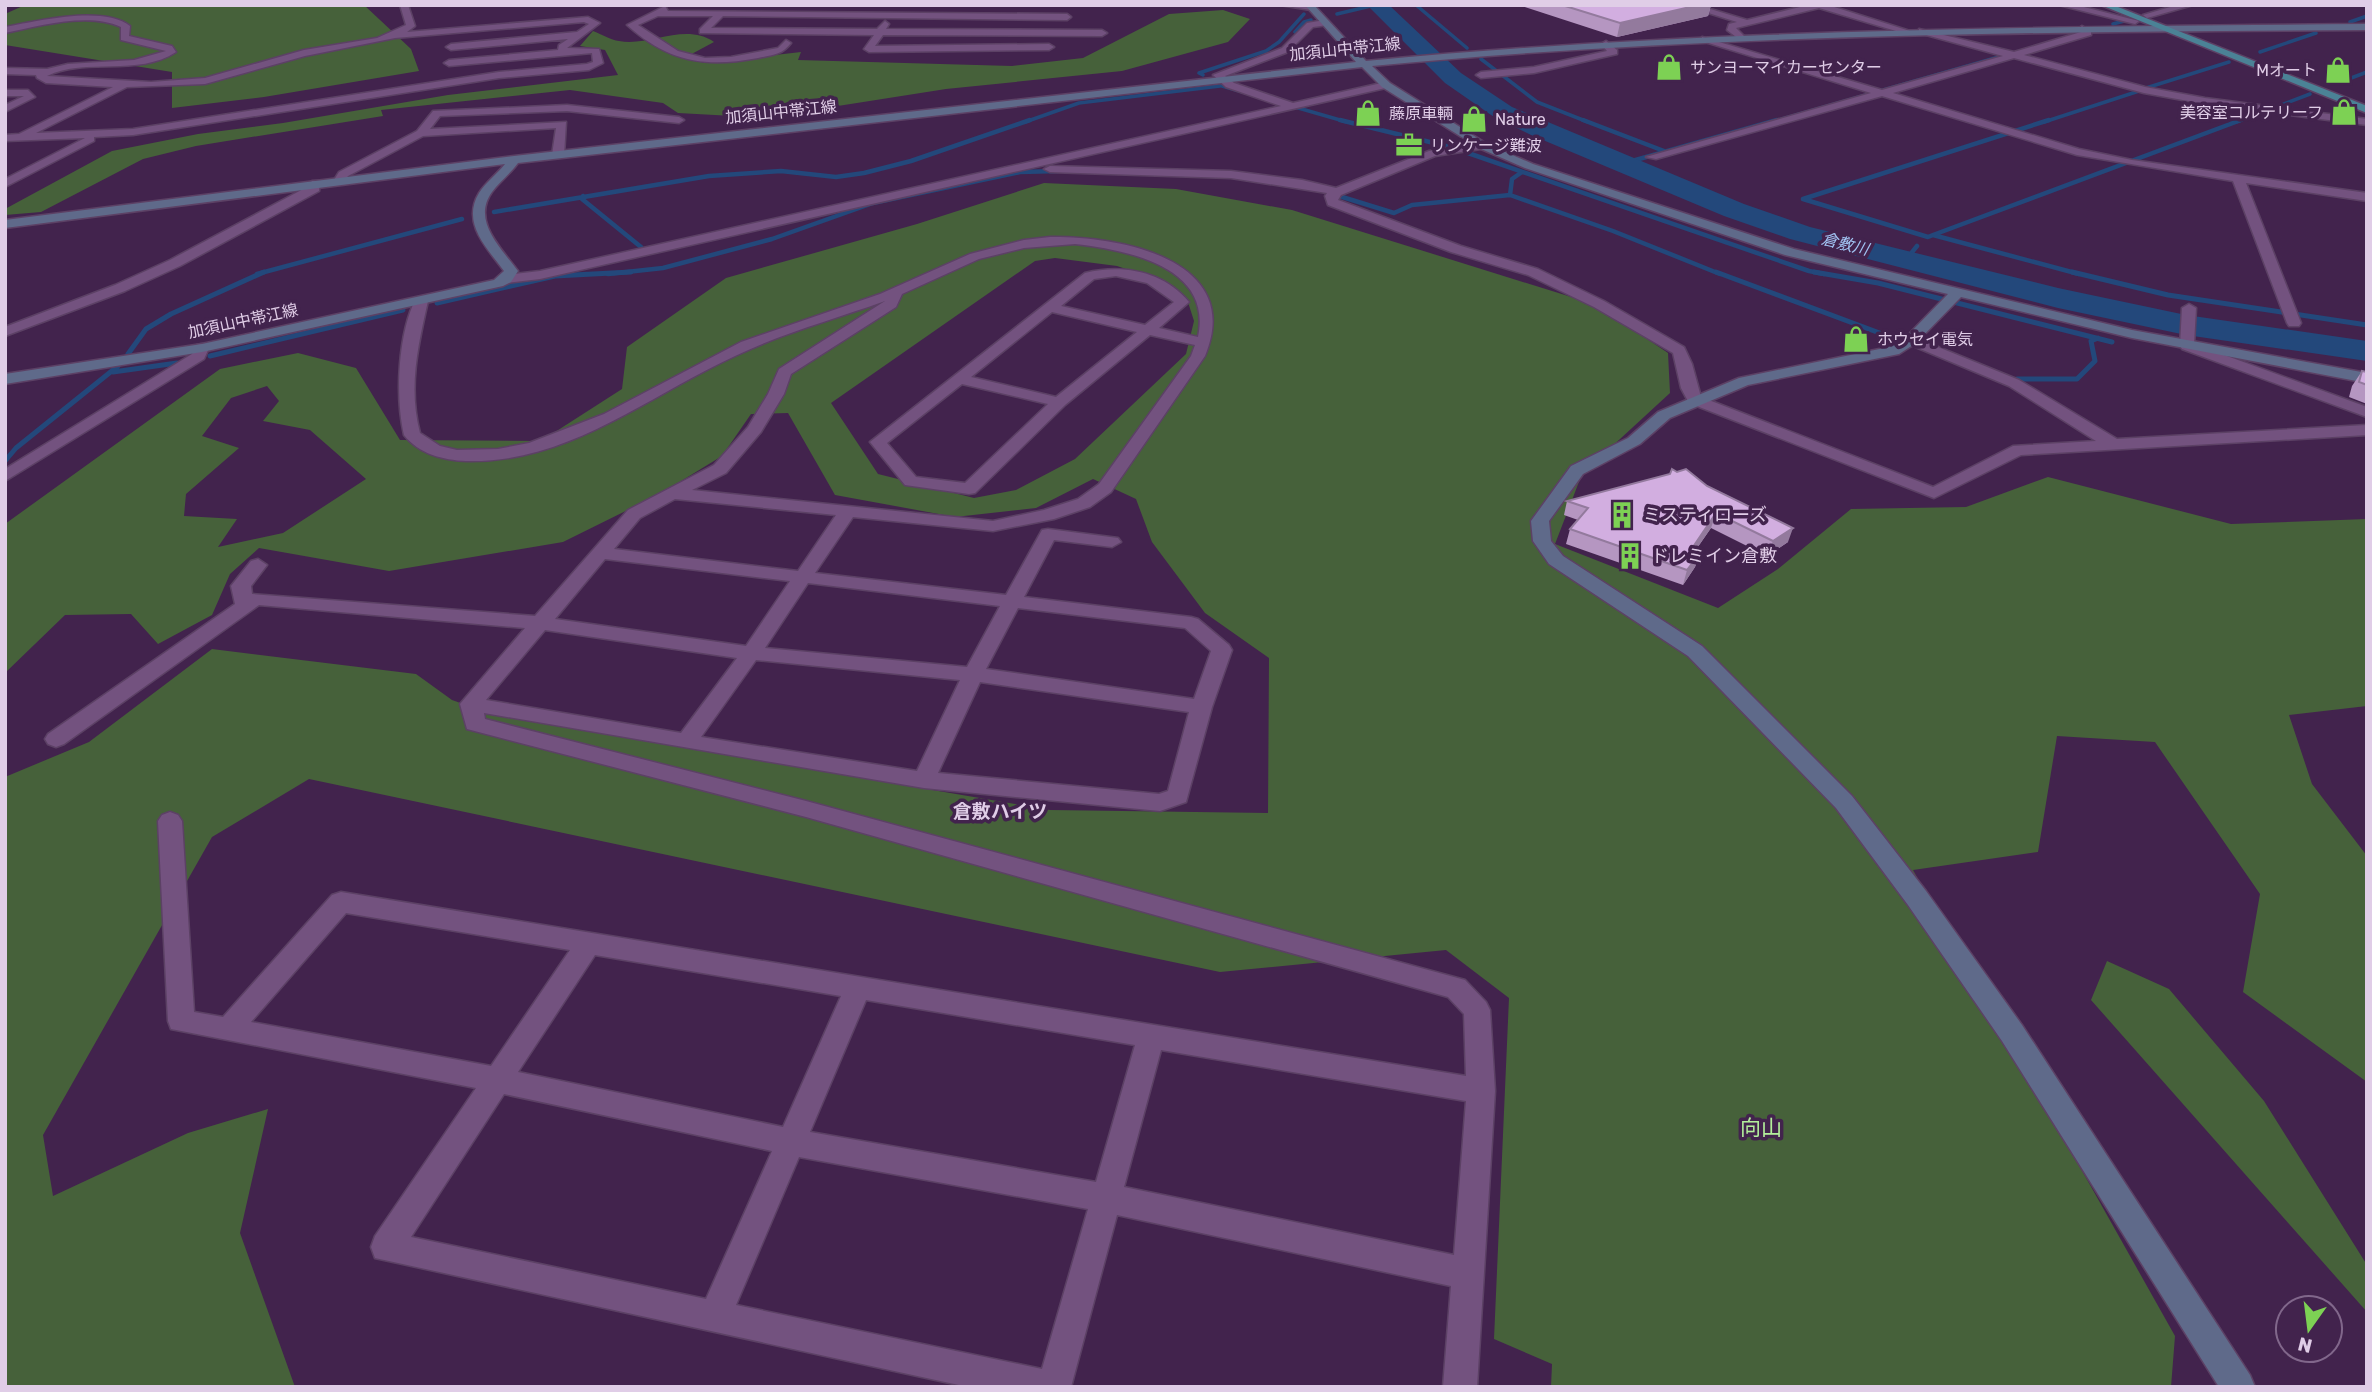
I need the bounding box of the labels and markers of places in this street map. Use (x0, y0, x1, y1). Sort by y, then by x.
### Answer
shop icon: サンヨーマイカーセンター (1654, 52, 1684, 82)
shop icon: Mオート (2323, 55, 2353, 85)
place label: サンヨーマイカーセンター (1690, 58, 1882, 77)
place label: Mオート (2256, 61, 2317, 80)
shop icon: 美容室コルテリーフ (2329, 97, 2359, 127)
shop icon: 藤原車輛 (1353, 98, 1383, 128)
place label: 美容室コルテリーフ (2180, 103, 2323, 122)
place label: 藤原車輛 (1389, 104, 1453, 123)
shop icon: Nature (1459, 104, 1489, 134)
place label: Nature (1495, 110, 1546, 129)
office icon: リンケージ難波 (1394, 130, 1424, 160)
place label: リンケージ難波 (1430, 136, 1542, 155)
shop icon: ホウセイ電気 (1841, 324, 1871, 354)
place label: ホウセイ電気 (1877, 330, 1973, 349)
building icon: ミスティローズ (1607, 500, 1637, 530)
place label: ミスティローズ (1643, 504, 1767, 526)
building icon: ドレミイン倉敷 (1615, 541, 1645, 571)
place label: ドレミイン倉敷 (1651, 545, 1777, 567)

